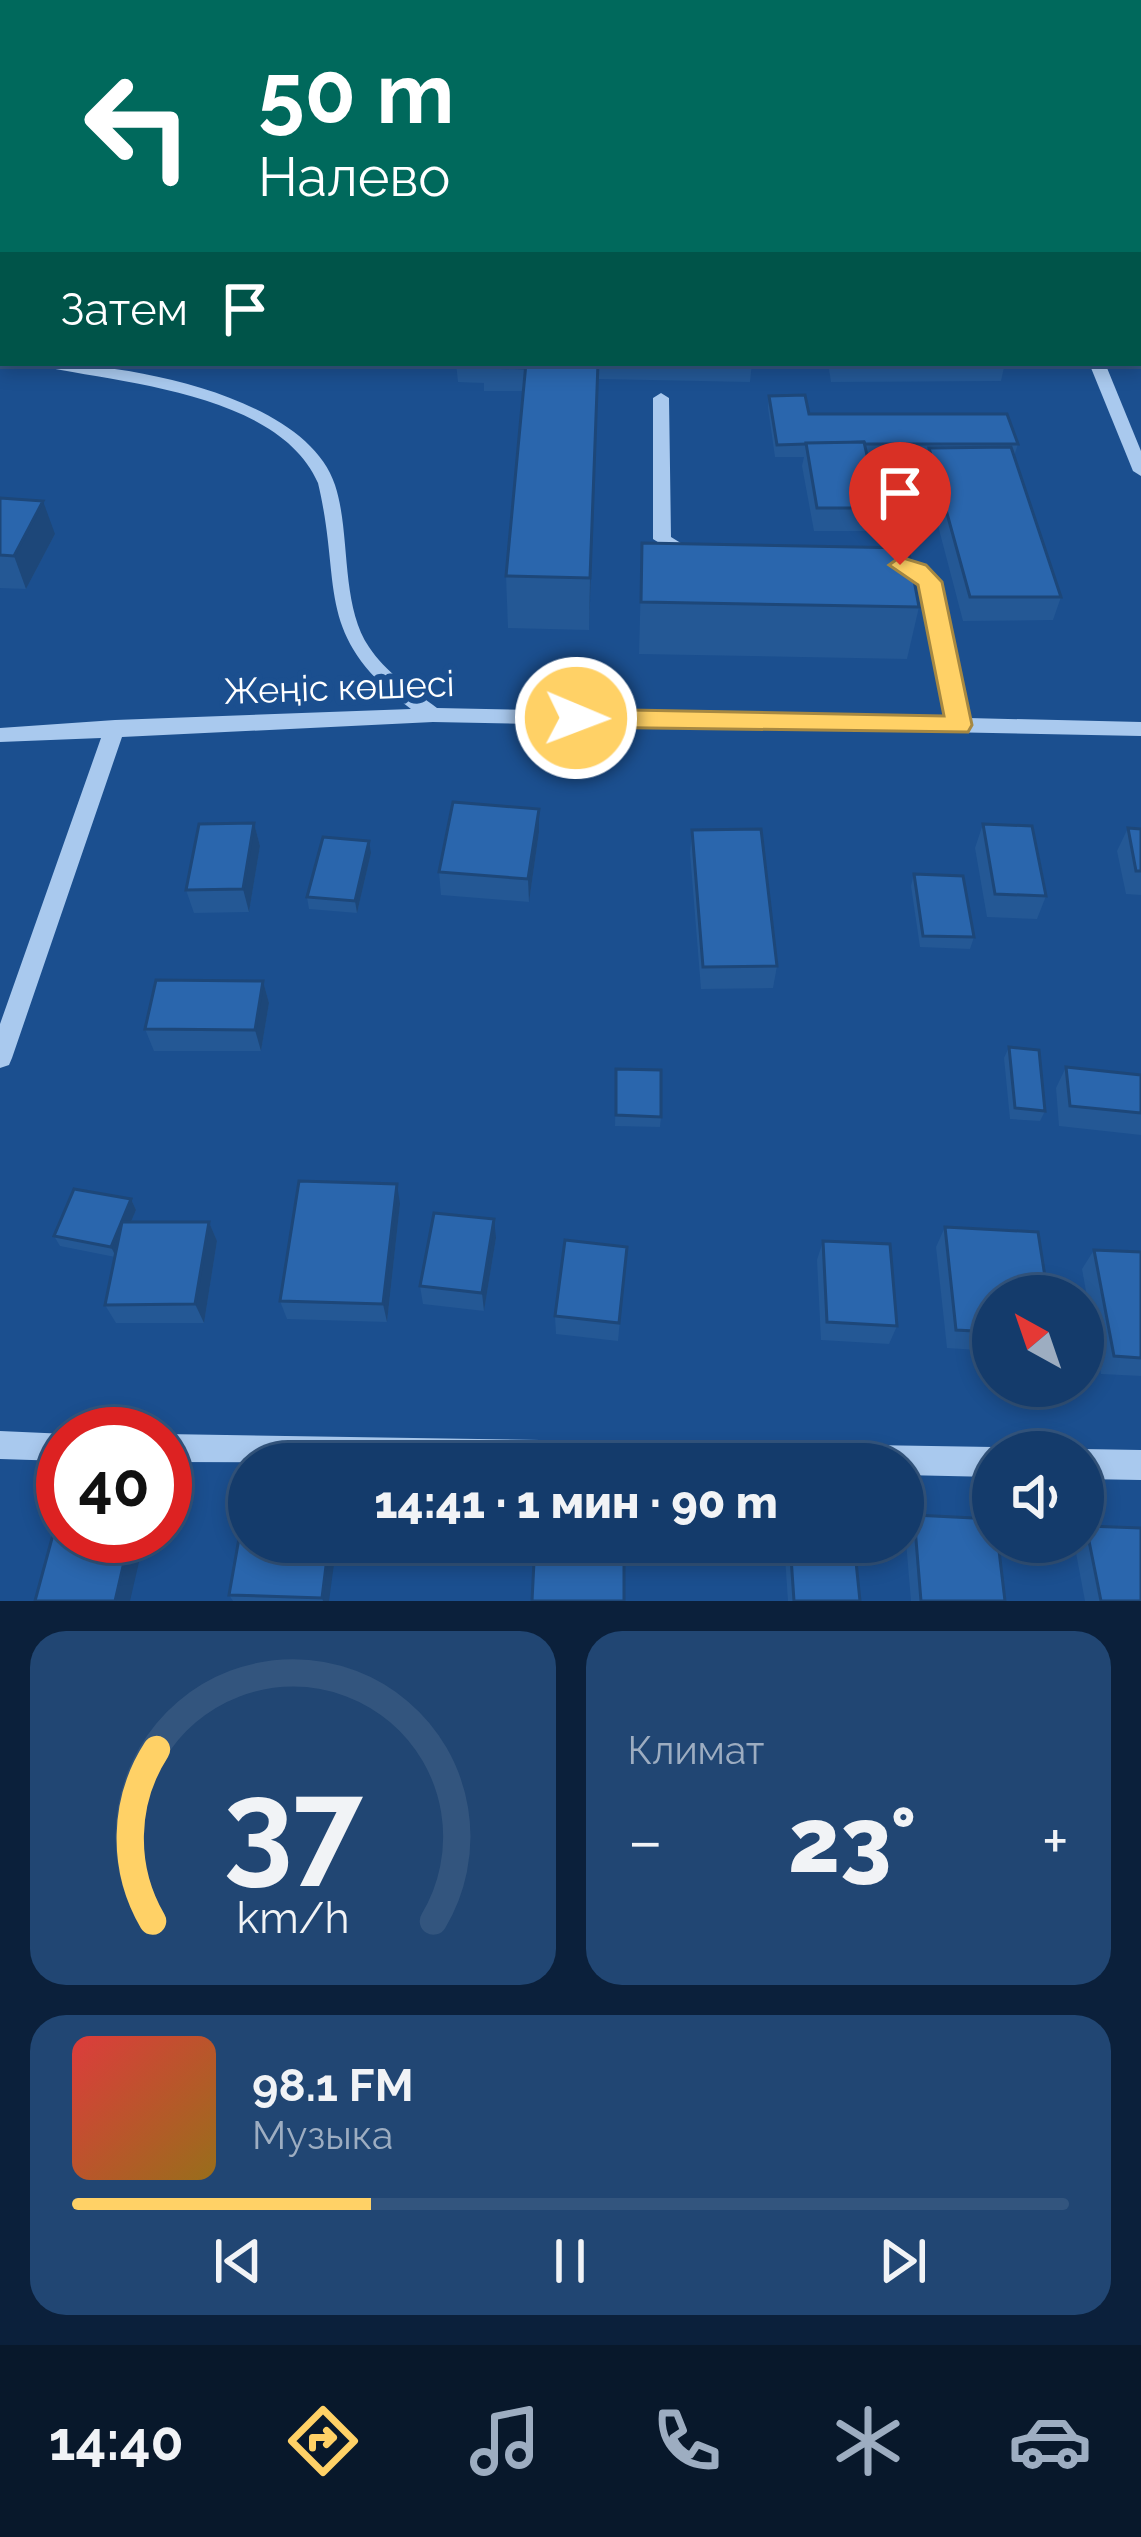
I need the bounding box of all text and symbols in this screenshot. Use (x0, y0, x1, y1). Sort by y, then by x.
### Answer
text: 50 m (258, 44, 454, 143)
icon: left (60, 48, 216, 204)
text: Налево (258, 145, 450, 209)
icon: arrive (212, 276, 278, 342)
text: Затем (60, 283, 188, 336)
pin (849, 442, 951, 565)
icon: arrive (867, 460, 933, 526)
position arrow (513, 655, 639, 781)
street label: Жеңіс көшесі (223, 662, 455, 712)
north arrow (972, 1275, 1104, 1407)
map controls (972, 1275, 1104, 1563)
speed limit sign: 40 (36, 1407, 192, 1563)
button: sound (972, 1431, 1104, 1563)
text: 14:41 · 1 мин · 90 m (374, 1476, 778, 1529)
text: Климат (628, 1727, 764, 1773)
text: 37 (223, 1753, 364, 1899)
text: 23° (788, 1787, 917, 1893)
text: − (628, 1802, 663, 1879)
text: + (1042, 1802, 1069, 1879)
text: km/h (236, 1893, 349, 1943)
text: 98.1 FM (252, 2059, 414, 2112)
text: Музыка (252, 2112, 393, 2158)
icon: previous (205, 2228, 271, 2294)
icon: pause (537, 2228, 603, 2294)
icon: next (870, 2228, 936, 2294)
icon: directions (281, 2399, 365, 2483)
icon: music (463, 2399, 547, 2483)
icon: phone (645, 2399, 729, 2483)
icon: climate (826, 2399, 910, 2483)
icon: car (1008, 2399, 1092, 2483)
text: 14:40 (49, 2409, 184, 2473)

